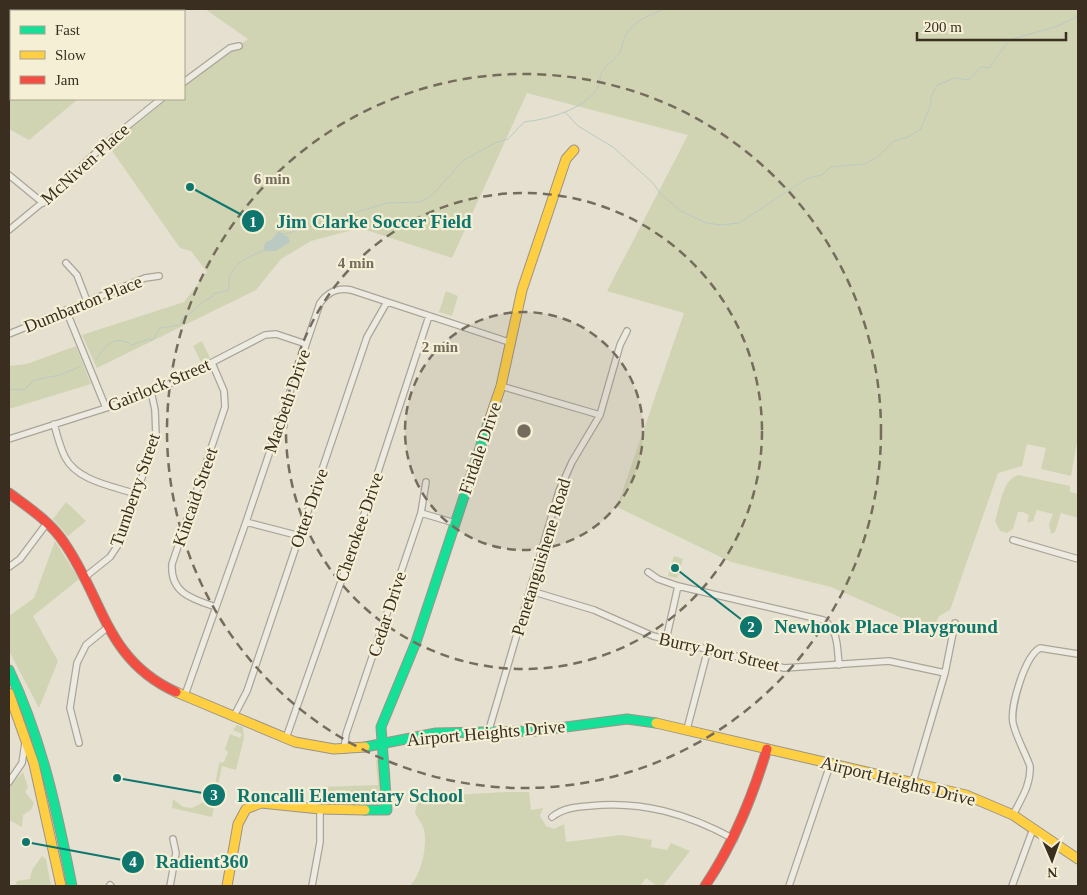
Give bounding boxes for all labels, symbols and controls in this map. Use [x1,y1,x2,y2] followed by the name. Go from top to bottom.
[10,10,185,100] legend
[917,10,1066,42] scale bar
[924,19,962,35] text: 200 m
[55,22,81,38] text: Fast
[55,47,86,63] text: Slow
[55,72,79,88] text: Jam
[37,119,133,209] street label: McNiven Place
[254,171,291,187] text: 6 min
[241,204,482,238] callout: Jim Clarke Soccer Field
[276,211,472,232] text: Jim Clarke Soccer Field
[249,214,257,230] text: 1
[338,255,375,271] text: 4 min
[21,271,145,337] street label: Dumbarton Place
[422,339,459,355] text: 2 min
[260,346,314,456] street label: Macbeth Drive
[105,354,213,416] street label: Gairlock Street
[455,399,505,497] street label: Firdale Drive
[515,422,533,440] centre of rings
[106,431,164,549] street label: Turnberry Street
[169,445,221,549] street label: Kincaid Street
[286,466,332,550] street label: Otter Drive
[331,470,387,584] street label: Cherokee Drive
[508,476,574,638] street label: Penetanguishene Road
[364,569,410,659] street label: Cedar Drive
[739,610,1007,644] callout: Newhook Place Playground
[774,616,998,637] text: Newhook Place Playground
[747,619,755,635] text: 2
[657,628,781,676] street label: Burry Port Street
[406,716,566,750] street label: Airport Heights Drive
[818,752,978,810] street label: Airport Heights Drive
[202,778,473,812] callout: Roncalli Elementary School
[237,785,463,806] text: Roncalli Elementary School
[210,787,218,803] text: 3
[1027,835,1077,885] north arrow
[120,845,258,879] callout: Radient360
[156,851,248,872] text: Radient360
[129,854,137,870] text: 4
[1047,865,1058,880] text: N

